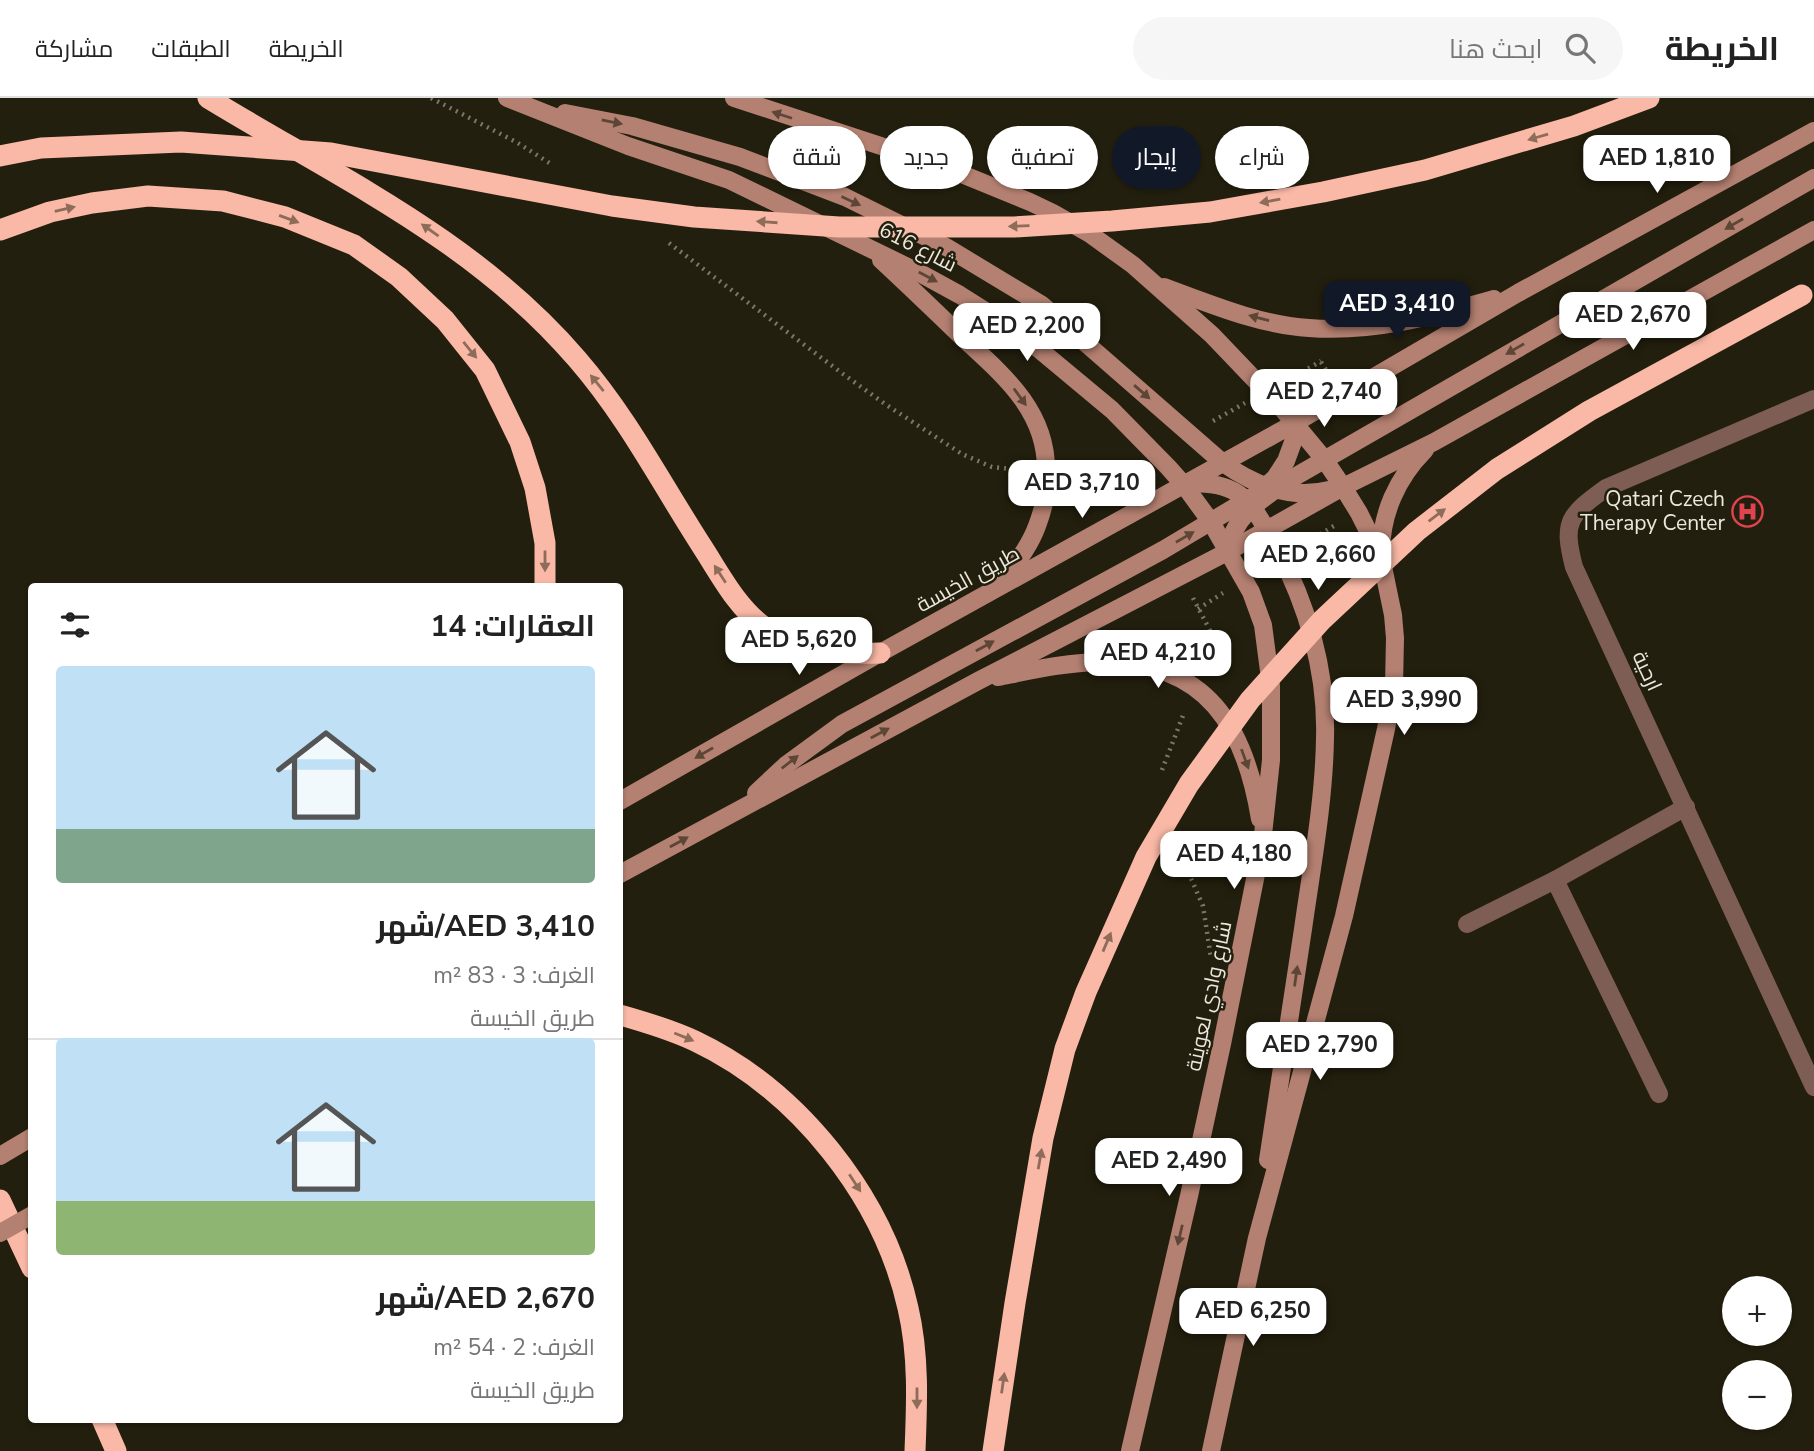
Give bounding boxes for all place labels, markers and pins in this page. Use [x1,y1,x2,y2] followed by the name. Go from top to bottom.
[1577,136,1737,195] pin: AED 1,810
[1317,282,1477,341] pin: AED 3,410
[1553,292,1713,352] pin: AED 2,670
[947,303,1107,363] pin: AED 2,200
[1244,370,1404,429] pin: AED 2,740
[1002,460,1162,520] pin: AED 3,710
[1580,485,1725,537] place label: Qatari Czech Therapy Center
[1731,494,1765,528] hospital icon: Qatari Czech Therapy Center
[1238,532,1398,592] pin: AED 2,660
[719,618,879,677] pin: AED 5,620
[1078,630,1238,690] pin: AED 4,210
[1324,678,1484,737] pin: AED 3,990
[1154,832,1314,891] pin: AED 4,180
[1240,1023,1400,1082] pin: AED 2,790
[1089,1138,1249,1198] pin: AED 2,490
[1173,1288,1333,1348] pin: AED 6,250

